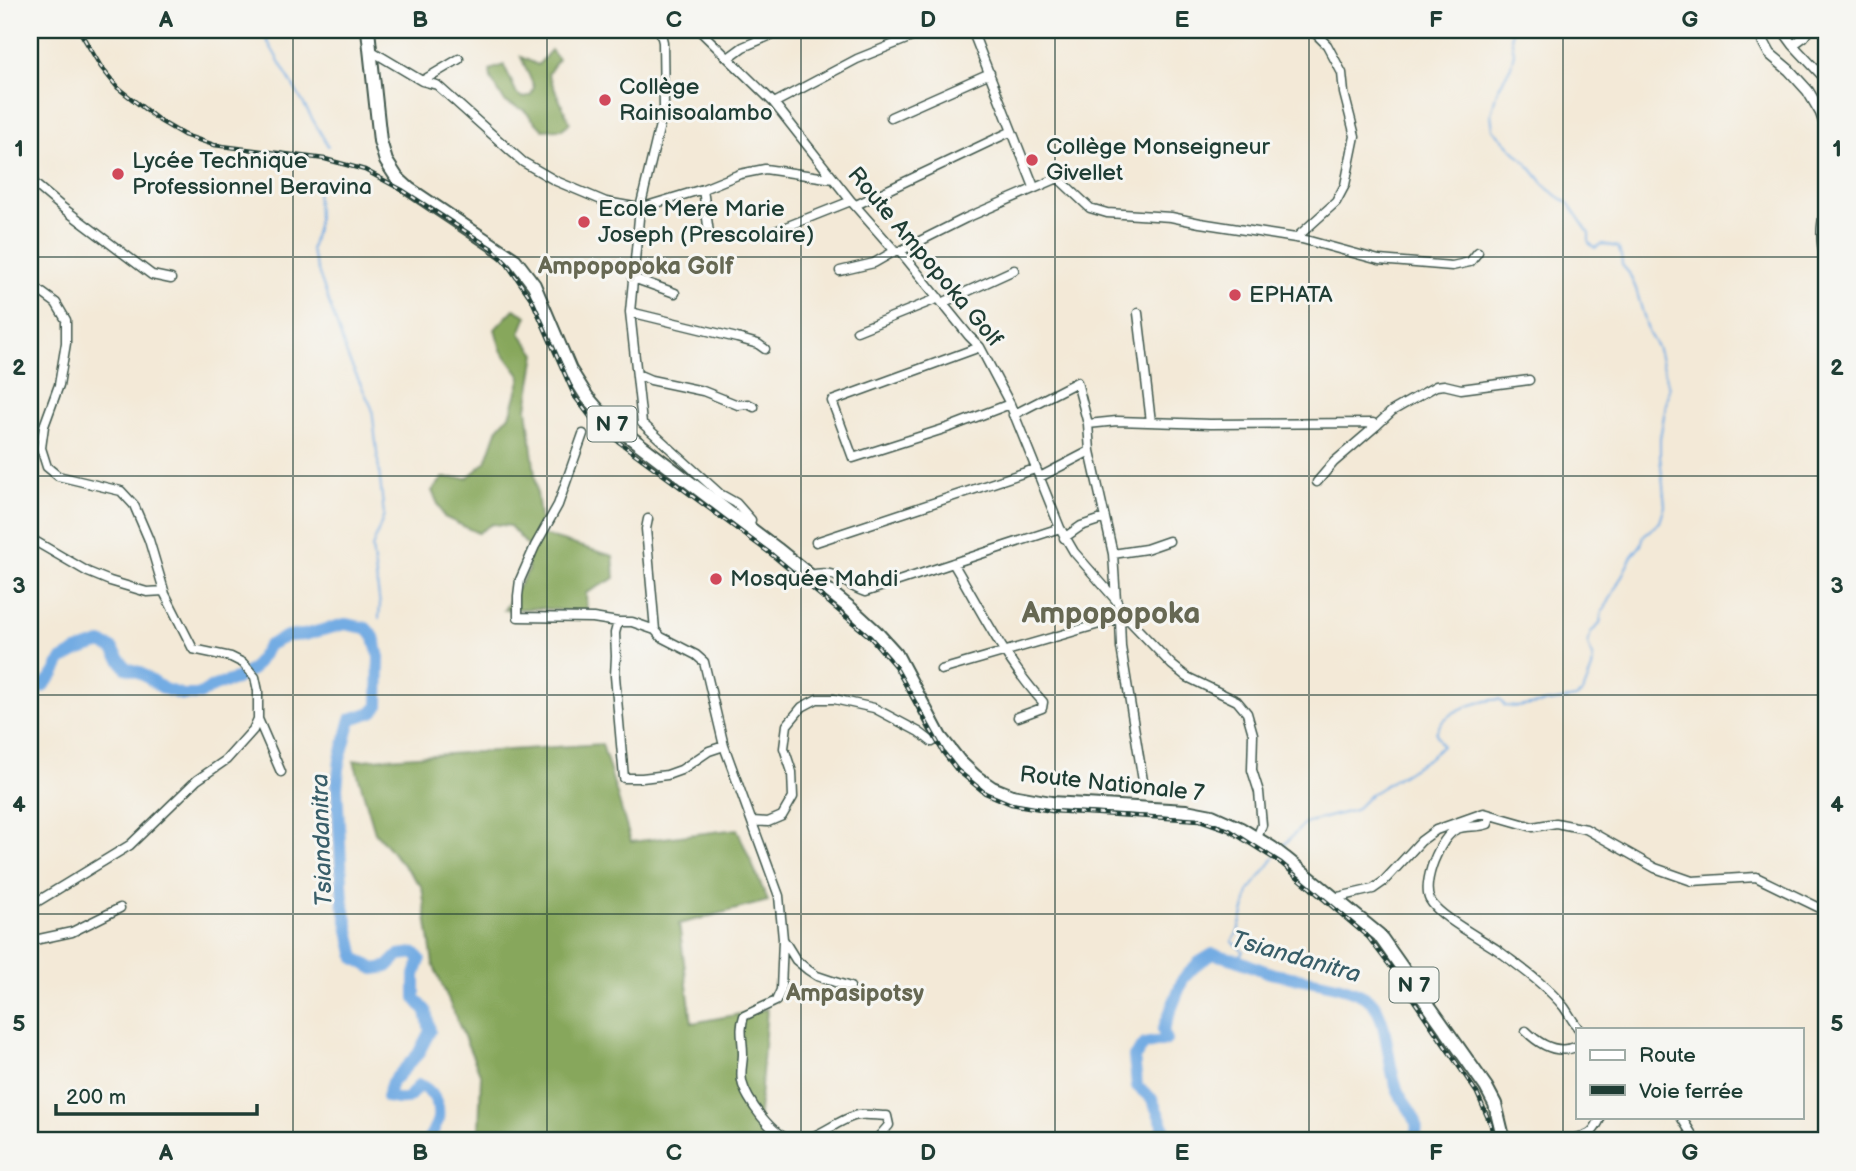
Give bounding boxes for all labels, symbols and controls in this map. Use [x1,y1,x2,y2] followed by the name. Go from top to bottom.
[158,6,174,34] text: A
[412,6,428,34] text: B
[666,6,682,34] text: C
[920,6,936,34] text: D
[1175,6,1190,34] text: E
[1429,6,1443,34] text: F
[1682,6,1699,34] text: G
[619,73,773,127] place label: Collège Rainisoalambo
[597,92,613,108] marker: Collège Rainisoalambo
[1046,133,1271,187] place label: Collège Monseigneur Givellet
[14,135,24,163] text: 1
[1832,135,1842,163] text: 1
[132,147,372,201] place label: Lycée Technique Professionnel Beravina
[1024,152,1040,168] marker: Collège Monseigneur Givellet
[841,161,1009,353] street label: Route Ampopoka Golf
[110,166,126,182] marker: Lycée Technique Professionnel Beravina
[598,195,814,249] place label: Ecole Mere Marie Joseph (Prescolaire)
[576,214,592,230] marker: Ecole Mere Marie Joseph (Prescolaire)
[537,252,735,281] district label: Ampopopoka Golf
[1249,281,1334,309] place label: EPHATA
[1227,287,1243,303] marker: EPHATA
[12,354,26,382] text: 2
[1830,354,1844,382] text: 2
[588,406,636,442] road number: N 7
[730,565,898,593] place label: Mosquée Mahdi
[708,571,724,587] marker: Mosquée Mahdi
[12,572,26,600] text: 3
[1830,572,1844,600] text: 3
[1021,596,1200,632] district label: Ampopopoka
[1018,760,1206,808] street label: Route Nationale 7
[305,773,339,907] water label: Tsiandanitra
[12,791,26,819] text: 4
[1830,791,1844,819] text: 4
[1228,925,1364,989] water label: Tsiandanitra
[1390,968,1438,1002] road number: N 7
[785,979,924,1008] district label: Ampasipotsy
[12,1010,26,1038] text: 5
[1830,1010,1844,1038] text: 5
[1576,1028,1804,1118] legend
[1639,1043,1696,1068] text: Route
[56,1073,257,1117] scale bar
[1639,1079,1743,1104] text: Voie ferrée
[66,1085,126,1110] text: 200 m
[158,1139,174,1167] text: A
[412,1139,428,1167] text: B
[666,1139,682,1167] text: C
[920,1139,936,1167] text: D
[1175,1139,1190,1167] text: E
[1429,1139,1443,1167] text: F
[1682,1139,1699,1167] text: G

